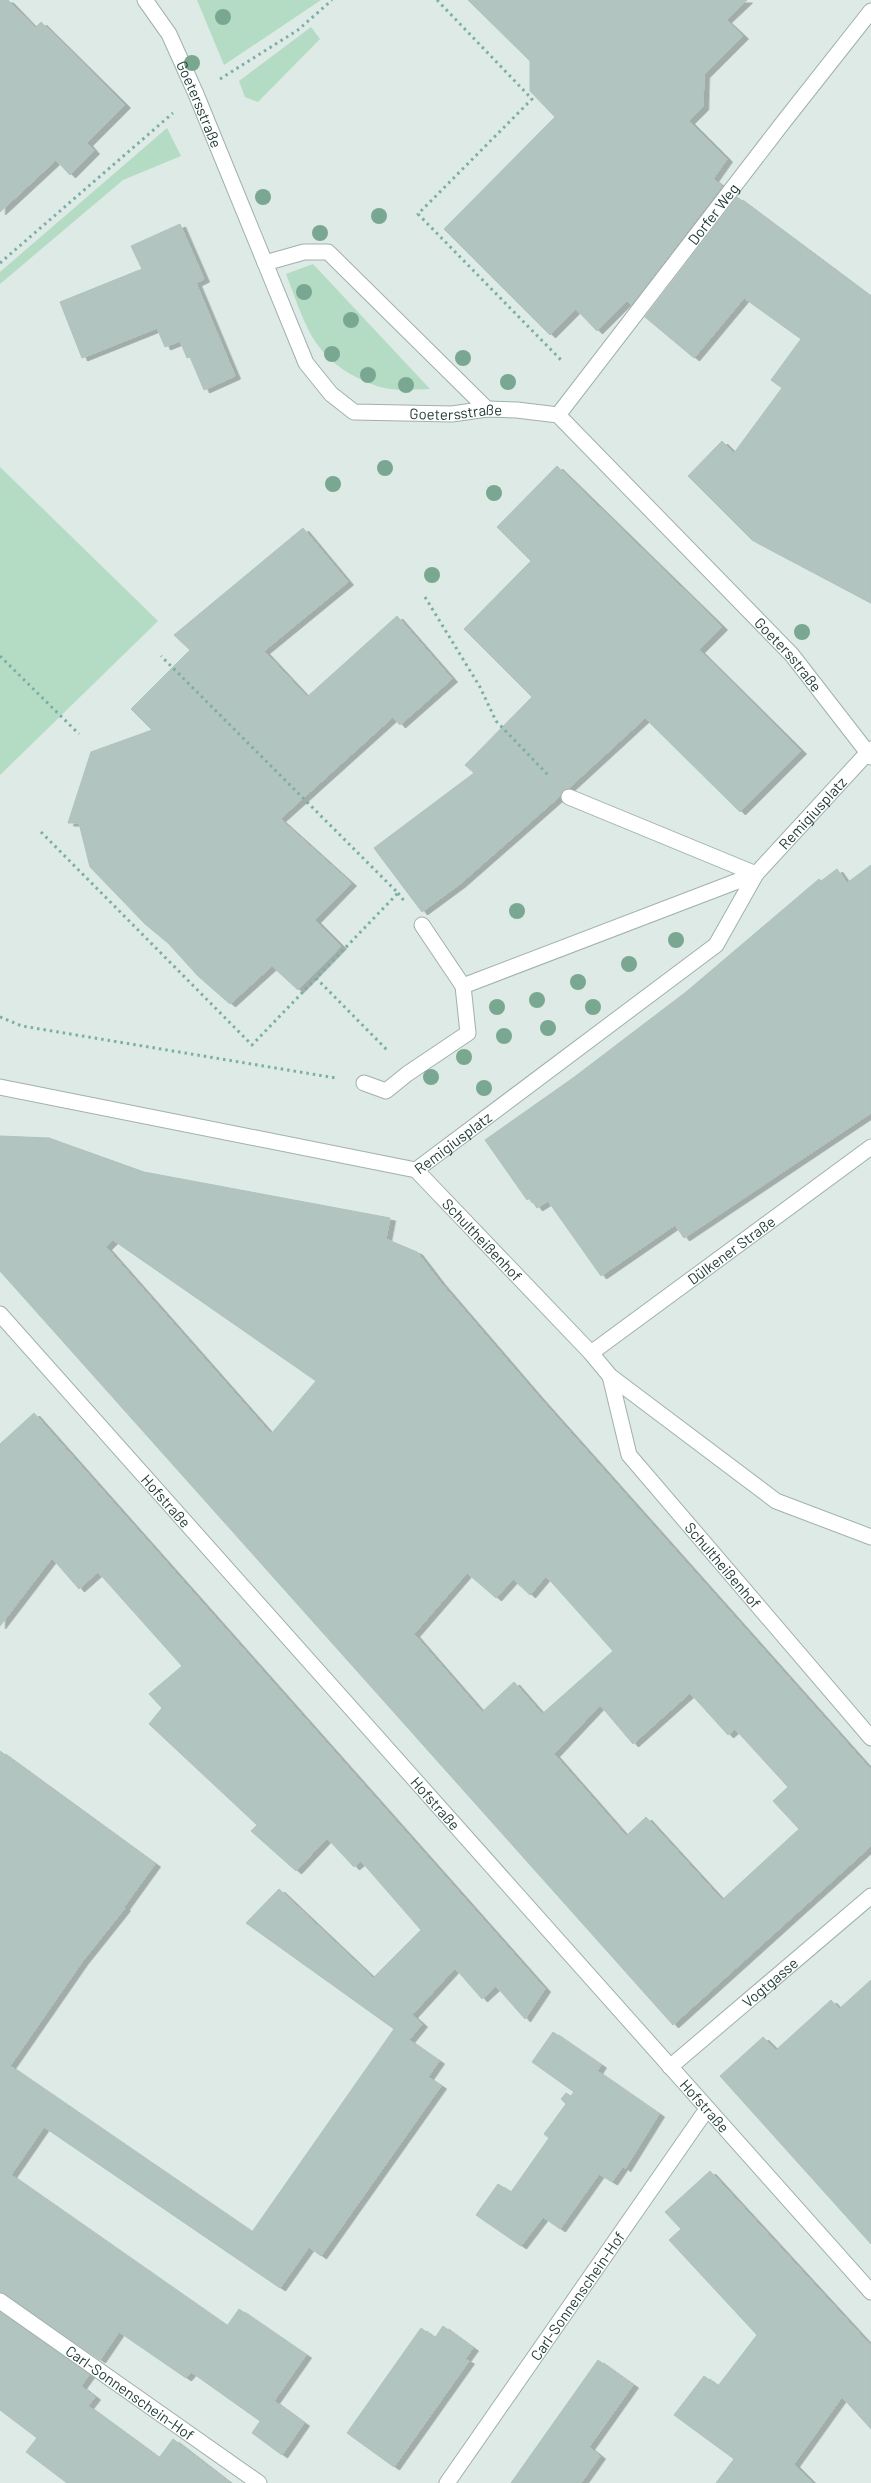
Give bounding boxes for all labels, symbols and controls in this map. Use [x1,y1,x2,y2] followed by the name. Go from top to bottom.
[173,58,226,150] street label: Goetersstraße
[684,179,742,248] street label: Dorfer Weg
[409,400,502,423] street label: Goetersstraße
[751,613,826,695] street label: Goetersstraße
[775,773,850,853] street label: Remigiusplatz
[410,1108,495,1177] street label: Remigiusplatz
[439,1194,526,1284] street label: Schultheißenhof
[684,1212,778,1288] street label: Dülkener Straße
[138,1470,195,1531] street label: Hofstraße
[681,1518,765,1612] street label: Schultheißenhof
[407,1773,464,1833] street label: Hofstraße
[738,1953,801,2011] street label: Vogtgasse
[677,2075,733,2136] street label: Hofstraße
[526,2228,628,2364] street label: Carl-Sonnenschein-Hof
[62,2341,198,2444] street label: Carl-Sonnenschein-Hof

